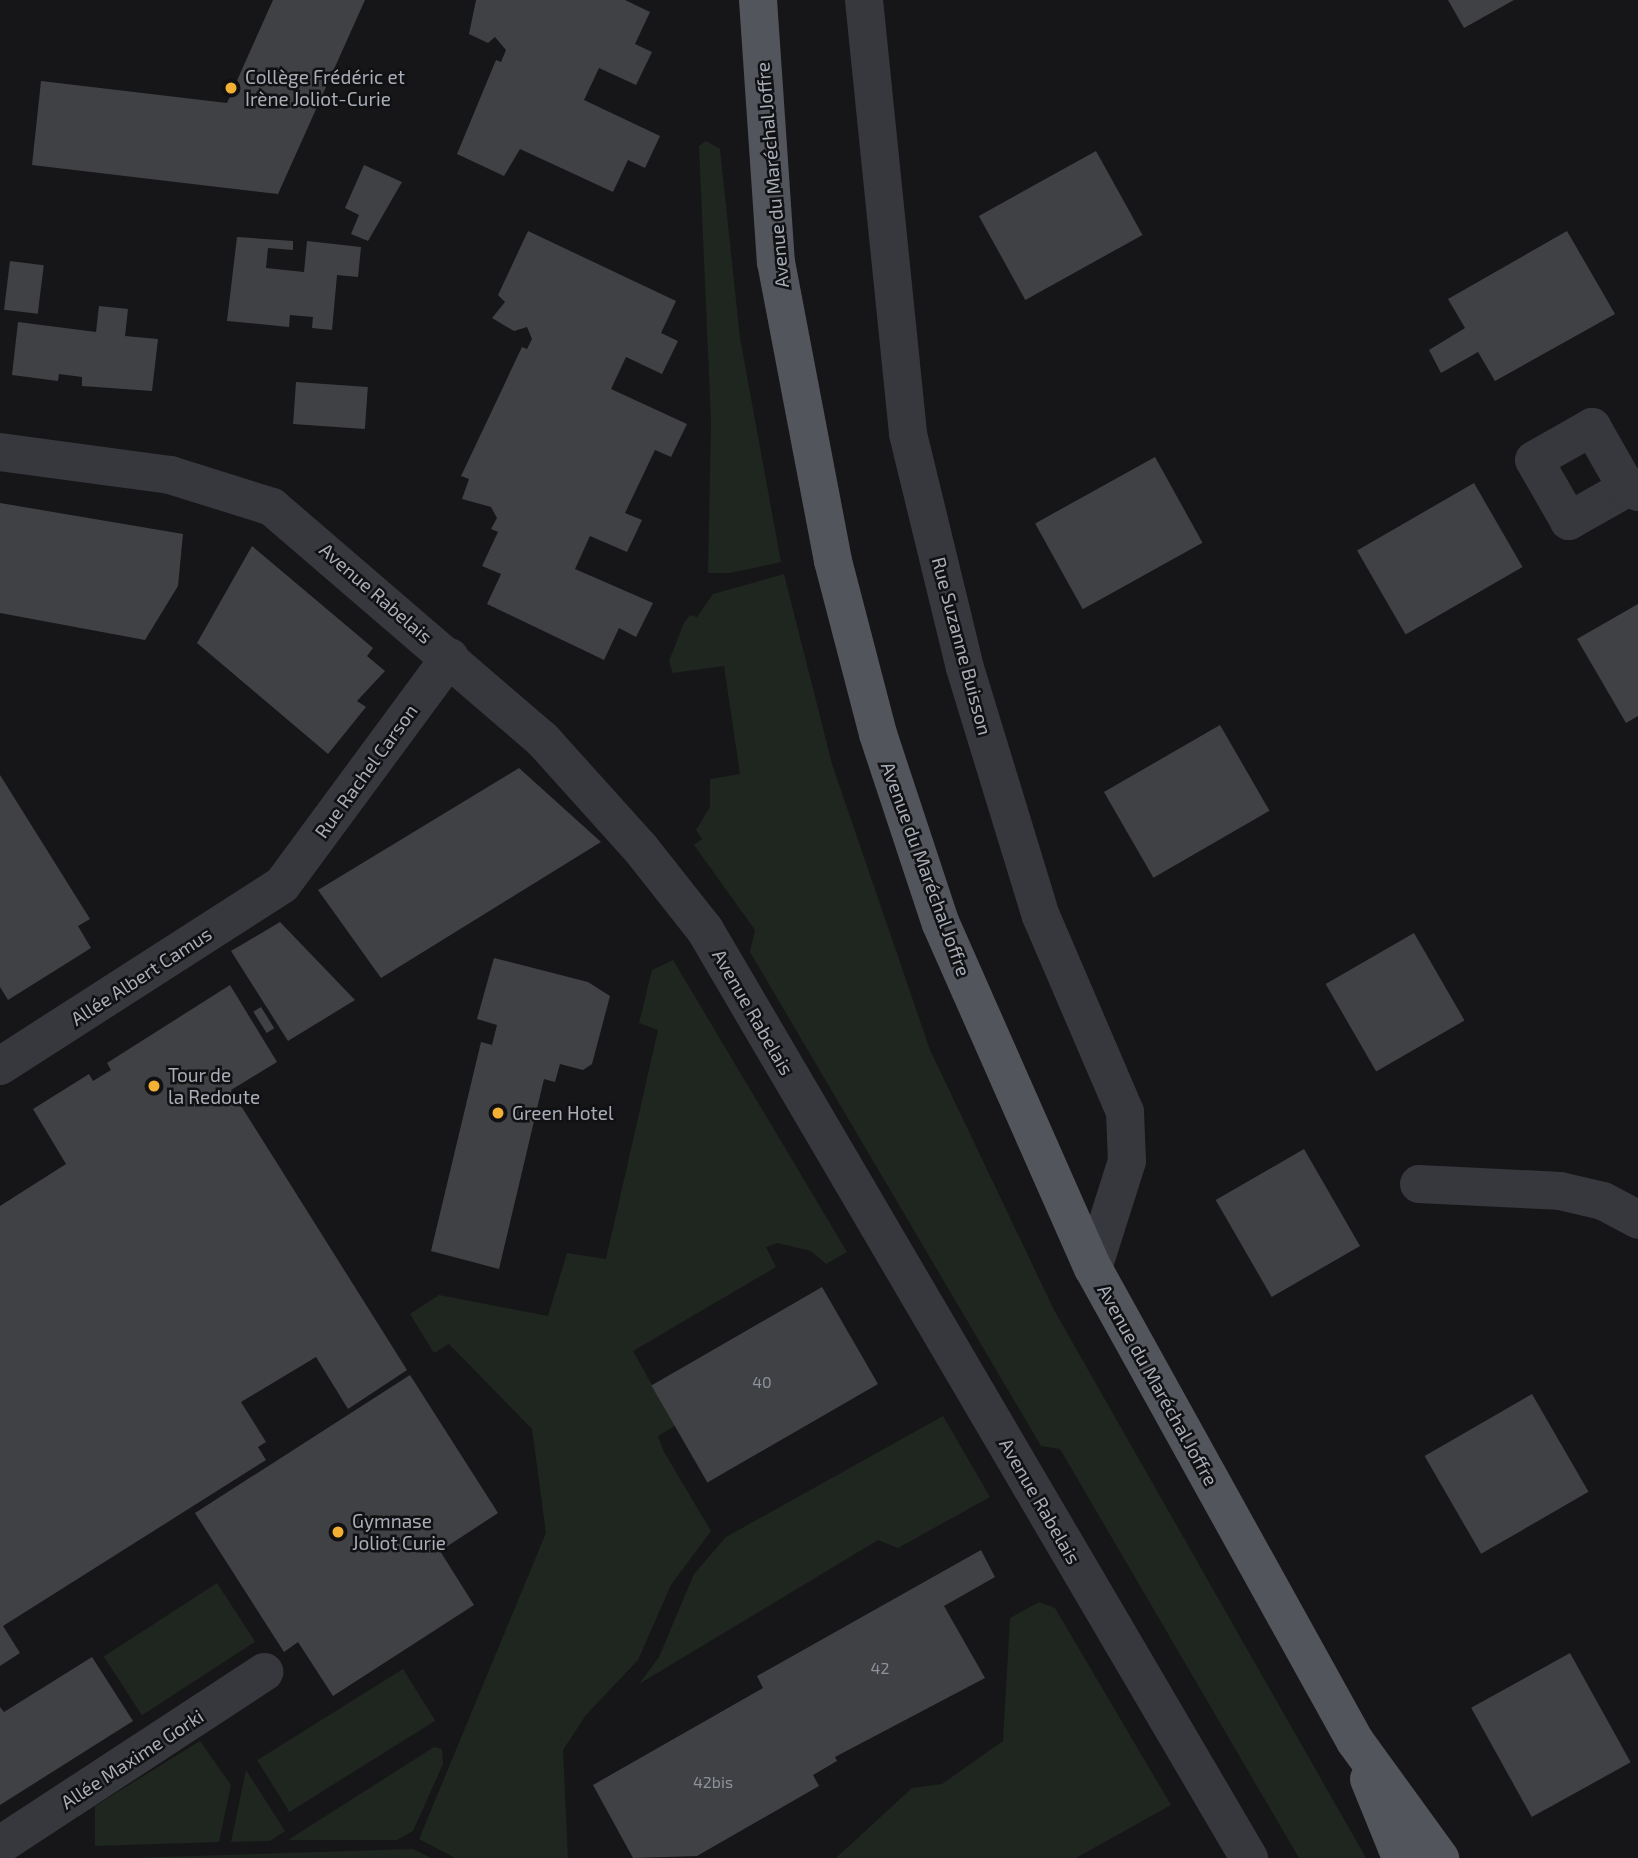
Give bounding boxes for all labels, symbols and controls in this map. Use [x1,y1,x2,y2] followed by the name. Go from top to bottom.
[751,61,793,289] street label: Avenue du Maréchal Joffre
[245,66,405,110] place label: Collège Frédéric et Irène Joliot-Curie
[223,80,239,96] marker: Collège Frédéric et Irène Joliot-Curie
[315,538,437,648] street label: Avenue Rabelais
[927,554,997,738] street label: Rue Suzanne Buisson
[310,700,422,842] street label: Rue Rachel Carson
[876,758,976,980] street label: Avenue du Maréchal Joffre
[66,922,216,1030] street label: Allée Albert Camus
[708,945,798,1079] street label: Avenue Rabelais
[168,1064,260,1108] place label: Tour de la Redoute
[146,1078,162,1094] marker: Tour de la Redoute
[512,1102,614,1124] place label: Green Hotel
[490,1105,506,1121] marker: Green Hotel
[1093,1280,1223,1490] street label: Avenue du Maréchal Joffre
[752,1372,772,1392] house number: 40
[995,1434,1085,1568] street label: Avenue Rabelais
[352,1510,446,1554] place label: Gymnase Joliot Curie
[330,1524,346,1540] marker: Gymnase Joliot Curie
[871,1658,889,1678] house number: 42
[56,1704,208,1814] street label: Allée Maxime Gorki
[693,1772,733,1792] house number: 42bis

